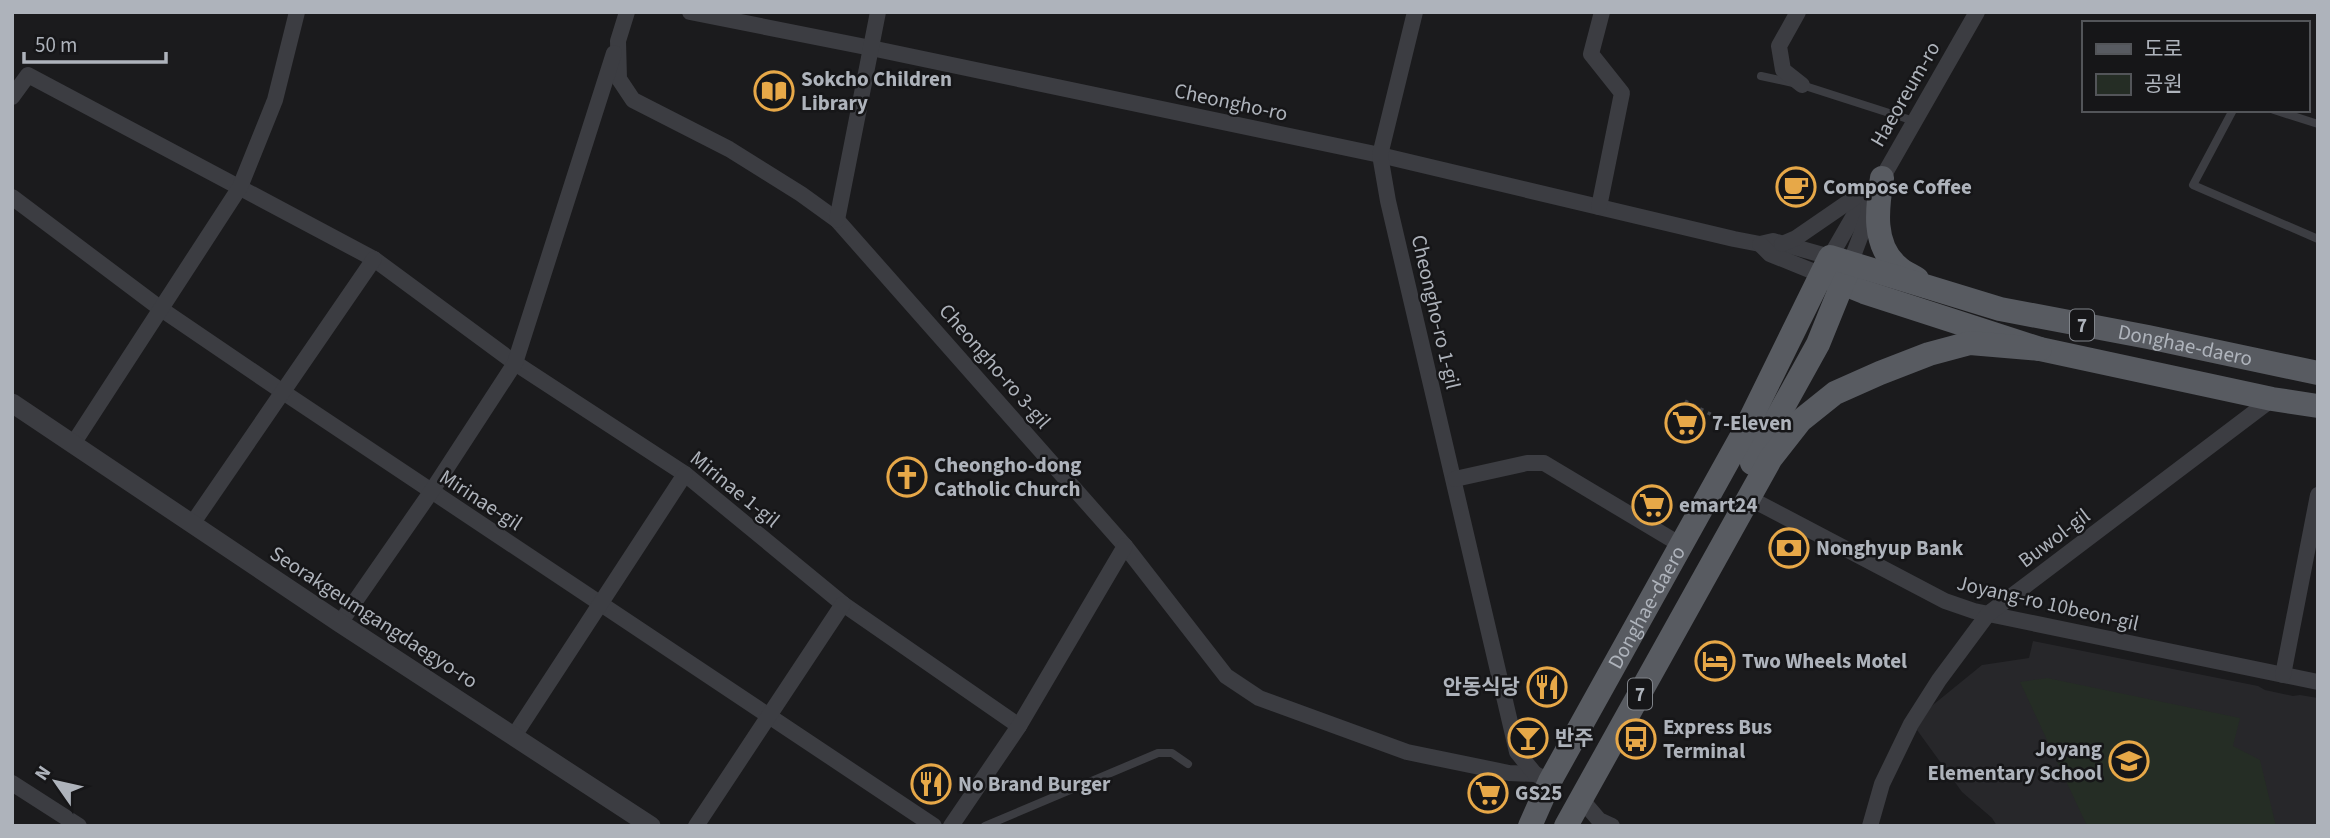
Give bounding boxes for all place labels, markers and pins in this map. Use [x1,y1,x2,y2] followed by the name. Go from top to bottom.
[801,64,952,118] place label: Sokcho Children Library
[753,70,795,112] library icon: Sokcho Children Library
[1775,166,1817,208] cafe icon: Compose Coffee
[1823,172,1972,202] place label: Compose Coffee
[1664,402,1706,444] supermarket icon: 7-Eleven
[1712,408,1792,438] place label: 7-Eleven
[934,450,1082,504] place label: Cheongho-dong Catholic Church
[886,456,928,498] church icon: Cheongho-dong Catholic Church
[1631,484,1673,526] supermarket icon: emart24
[1679,490,1758,520] place label: emart24
[1768,527,1810,569] bank icon: Nonghyup Bank
[1816,533,1964,563] place label: Nonghyup Bank
[1694,640,1736,682] hotel icon: Two Wheels Motel
[1742,646,1907,676] place label: Two Wheels Motel
[1526,666,1568,708] restaurant icon: 안동식당
[1443,672,1520,702] place label: 안동식당
[1663,712,1772,766] place label: Express Bus Terminal
[1507,717,1549,759] bar icon: 반주
[1615,718,1657,760] bus stop icon: Express Bus Terminal
[1555,723,1594,753] place label: 반주
[1928,734,2102,788] place label: Joyang Elementary School
[2108,740,2150,782] school or university icon: Joyang Elementary School
[910,763,952,805] restaurant icon: No Brand Burger
[958,769,1111,799] place label: No Brand Burger
[1467,772,1509,814] supermarket icon: GS25
[1515,778,1562,808] place label: GS25

